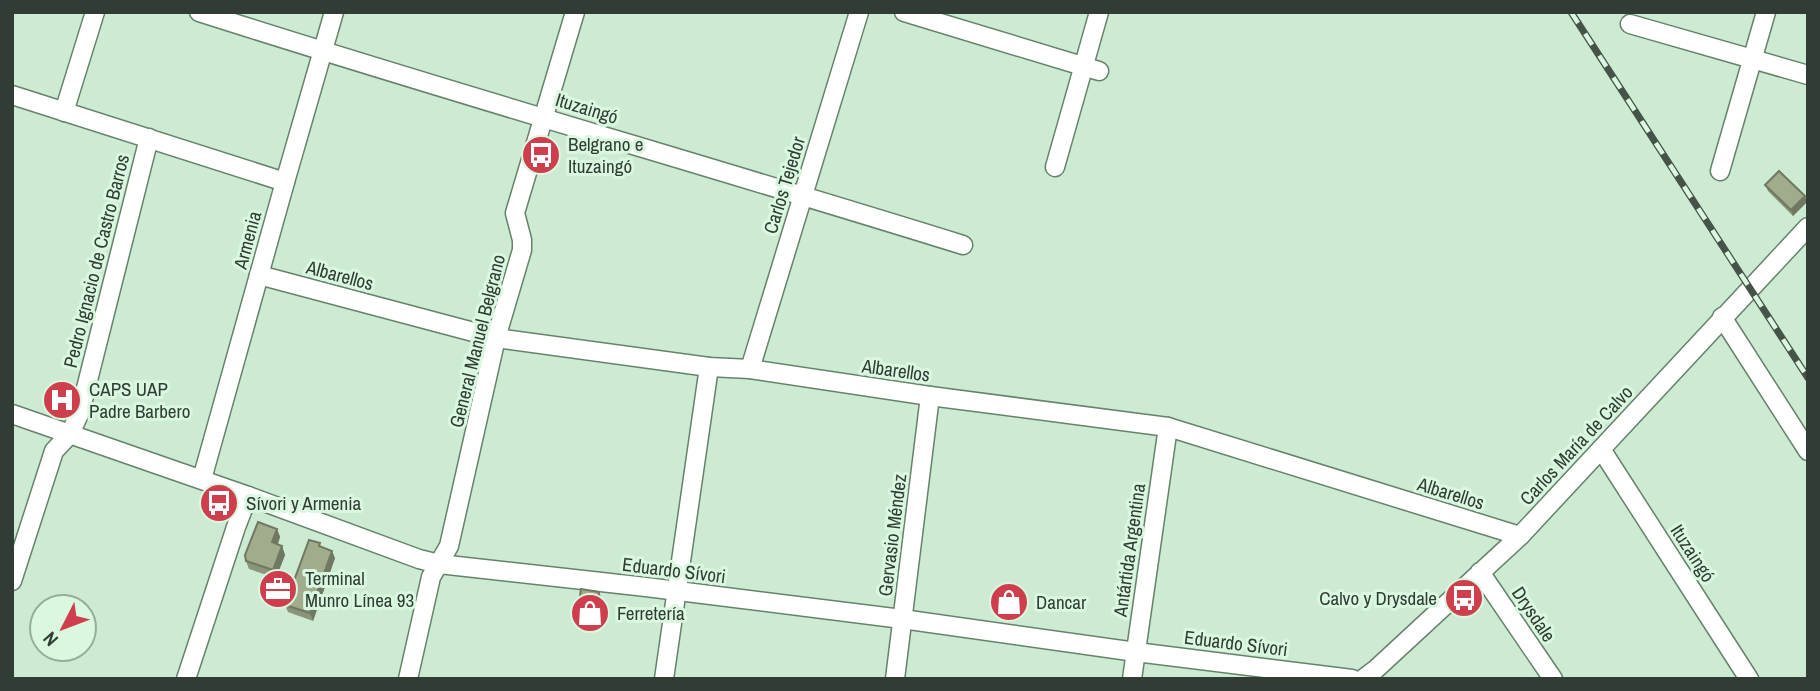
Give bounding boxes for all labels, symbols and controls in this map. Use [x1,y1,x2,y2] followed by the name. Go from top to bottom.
[553,86,621,130] street label: Ituzaingó
[568,131,643,179] place label: Belgrano e Ituzaingó
[757,133,811,237] street label: Carlos Tejedor
[520,134,562,176] bus stop icon: Belgrano e Ituzaingó
[57,151,135,370] street label: Pedro Ignacio de Castro Barros
[227,208,267,273] street label: Armenia
[443,252,511,430] street label: General Manuel Belgrano
[303,253,377,296] street label: Albarellos
[859,352,932,388] street label: Albarellos
[89,376,190,424] place label: CAPS UAP Padre Barbero
[41,379,83,421] hospital icon: CAPS UAP Padre Barbero
[1514,379,1638,511] street label: Carlos María de Calvo
[1414,470,1488,515] street label: Albarellos
[872,472,912,598] street label: Gervasio Méndez
[1107,481,1151,619] street label: Antártida Argentina
[198,482,240,524] bus stop icon: Sívori y Armenia
[246,490,362,516] place label: Sívori y Armenia
[1665,519,1721,587] street label: Ituzaingó
[621,551,727,589] street label: Eduardo Sívori
[305,565,414,613] place label: Terminal Munro Línea 93
[257,568,299,610] office icon: Terminal Munro Línea 93
[1443,577,1485,619] bus stop icon: Calvo y Drysdale
[988,581,1030,623] shop icon: Dancar
[1506,581,1562,647] street label: Drysdale
[1319,585,1437,611] place label: Calvo y Drysdale
[1036,589,1087,615] place label: Dancar
[569,592,611,634] shop icon: Ferretería
[28,593,98,663] north arrow
[617,600,685,626] place label: Ferretería
[1183,624,1289,662] street label: Eduardo Sívori
[37,626,64,652] text: N

